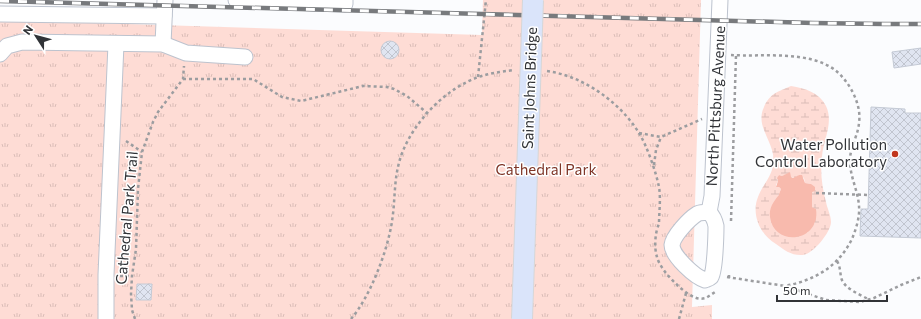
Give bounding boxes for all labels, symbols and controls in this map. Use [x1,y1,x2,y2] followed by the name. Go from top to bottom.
[16,16,56,56] north arrow
[20,23,35,37] text: N
[702,25,728,187] street label: North Pittsburg Avenue
[518,26,540,149] street label: Saint Johns Bridge
[755,135,887,170] place label: Water Pollution Control Laboratory
[890,149,900,159] marker: Water Pollution Control Laboratory
[111,150,141,285] street label: Cathedral Park Trail
[495,160,597,178] park label: Cathedral Park
[777,277,887,303] scale bar
[783,283,811,297] text: 50 m

